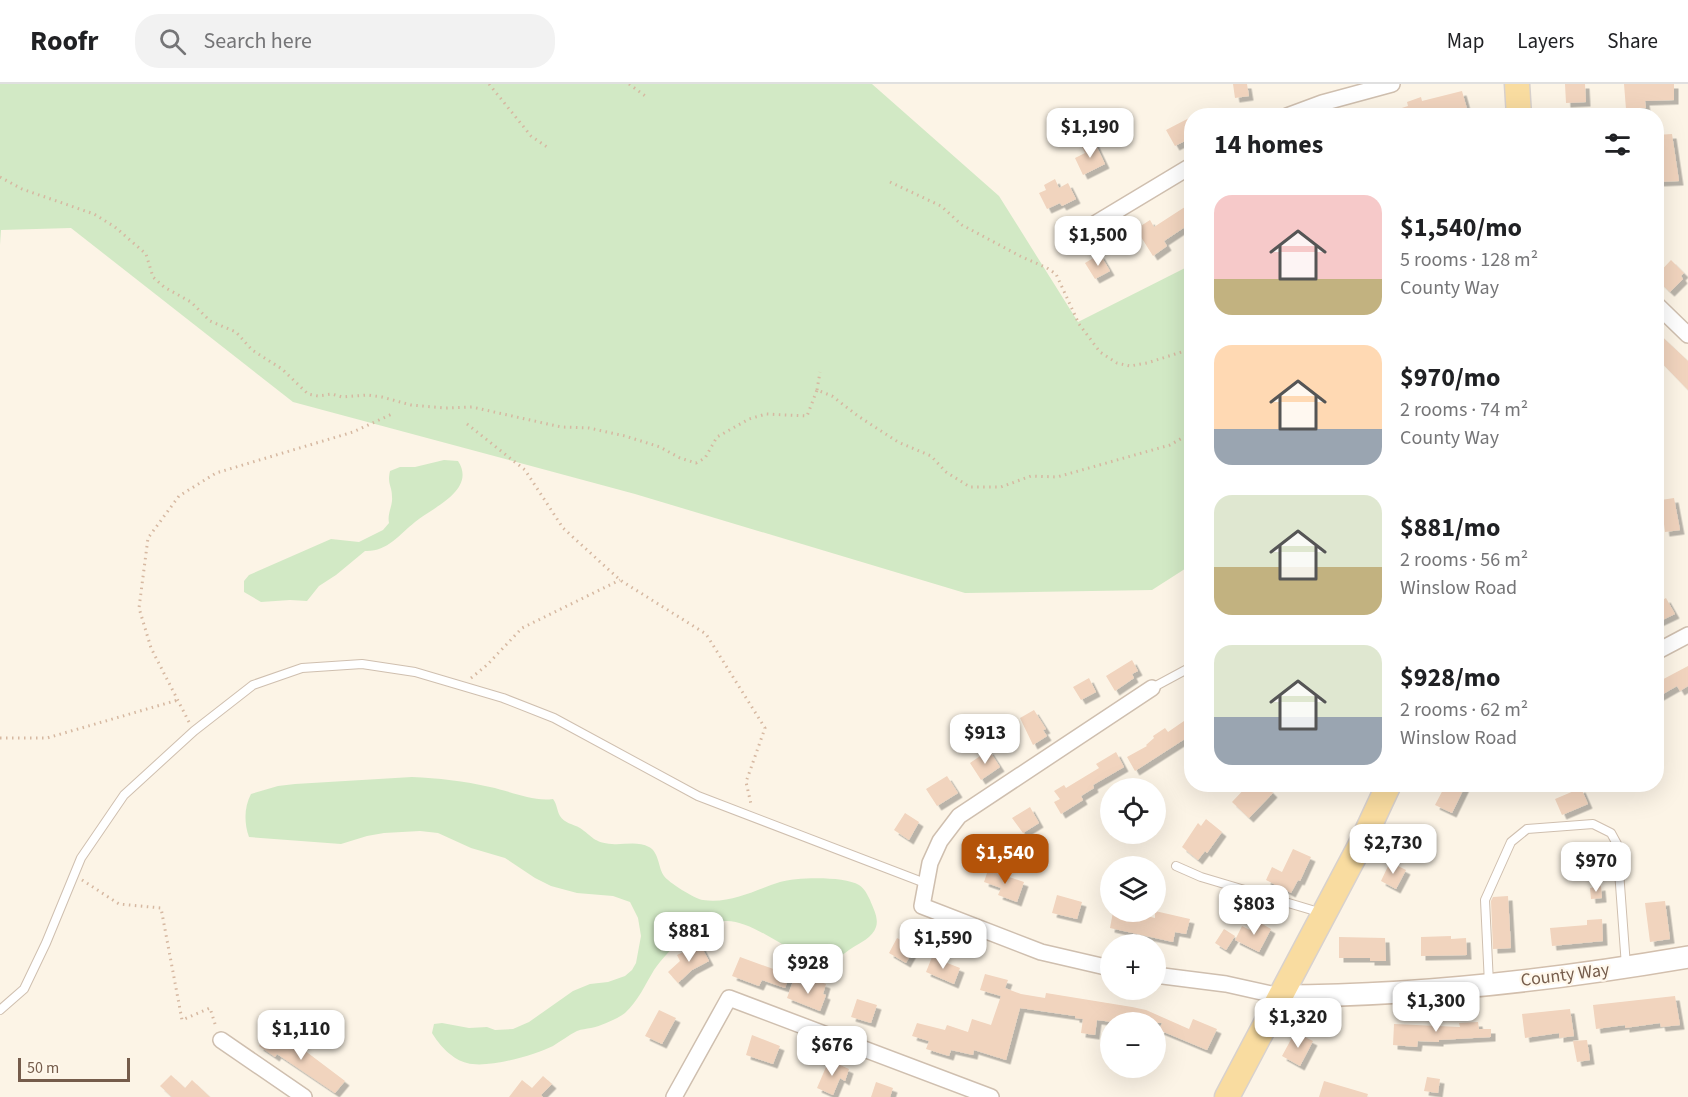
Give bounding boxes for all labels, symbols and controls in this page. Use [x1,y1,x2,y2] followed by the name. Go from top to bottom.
[135,14,555,68] search box
[30,21,99,61] text: Roofr
[156,25,189,58] icon: search
[204,25,312,57] text: Search here
[1447,26,1484,56] text: Map
[1517,26,1574,56] text: Layers
[1607,26,1658,56] text: Share
[1041,108,1139,159] pin: $1,190
[1061,113,1119,141] text: $1,190
[1214,126,1323,163] text: 14 homes
[1601,128,1634,161] icon: filters
[1400,209,1522,246] text: $1,540/mo
[1049,216,1147,267] pin: $1,500
[1262,219,1334,291] icon: home
[1069,221,1127,249] text: $1,500
[1400,246,1538,274] text: 5 rooms · 128 m²
[1400,274,1499,302] text: County Way
[1400,359,1500,396] text: $970/mo
[1262,369,1334,441] icon: home
[1400,396,1528,424] text: 2 rooms · 74 m²
[1400,424,1499,452] text: County Way
[1400,509,1500,546] text: $881/mo
[1262,519,1334,591] icon: home
[1400,546,1528,574] text: 2 rooms · 56 m²
[1400,574,1517,602] text: Winslow Road
[1400,659,1500,696] text: $928/mo
[1262,669,1334,741] icon: home
[1400,696,1528,724] text: 2 rooms · 62 m²
[949,714,1021,765] pin: $913
[964,719,1006,747] text: $913
[1400,724,1517,752] text: Winslow Road
[1100,778,1166,1078] map controls
[1100,778,1166,844] button: locate
[1344,824,1442,875] pin: $2,730
[1364,829,1422,857] text: $2,730
[956,834,1054,885] pin: $1,540
[976,839,1034,867] text: $1,540
[1560,842,1632,893] pin: $970
[1575,847,1617,875] text: $970
[1100,856,1166,922] button: layers
[1218,885,1290,936] pin: $803
[1233,890,1275,918] text: $803
[653,912,725,963] pin: $881
[668,917,710,945] text: $881
[894,919,992,970] pin: $1,590
[914,924,972,952] text: $1,590
[1100,934,1166,1000] button: +
[772,944,844,995] pin: $928
[787,949,829,977] text: $928
[1519,957,1611,993] street label: County Way
[1387,982,1485,1033] pin: $1,300
[1407,987,1465,1015] text: $1,300
[1249,998,1347,1049] pin: $1,320
[1269,1003,1327,1031] text: $1,320
[252,1010,350,1061] pin: $1,110
[1100,1012,1166,1078] button: −
[272,1015,330,1043] text: $1,110
[796,1026,868,1077] pin: $676
[811,1031,853,1059] text: $676
[18,1055,130,1082] scale bar
[27,1057,59,1079] text: 50 m

